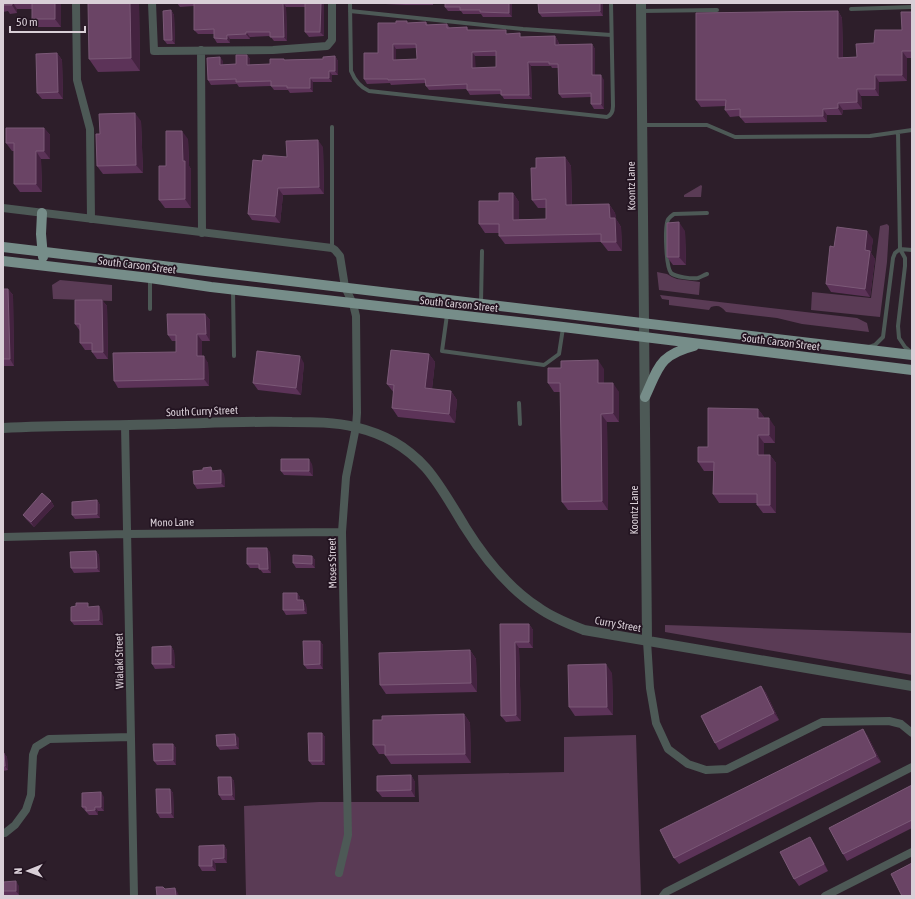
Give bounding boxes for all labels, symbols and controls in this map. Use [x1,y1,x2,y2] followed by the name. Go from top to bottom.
[10,8,85,34] scale bar
[16,15,38,29] text: 50 m
[625,161,637,211] street label: Koontz Lane
[97,254,177,276] street label: South Carson Street
[419,294,499,314] street label: South Carson Street
[741,331,821,353] street label: South Carson Street
[166,404,238,418] street label: South Curry Street
[628,485,640,535] street label: Koontz Lane
[150,516,194,528] street label: Mono Lane
[326,537,338,589] street label: Moses Street
[594,614,642,634] street label: Curry Street
[113,633,125,689] street label: Wialaki Street
[8,851,48,891] north arrow
[12,868,24,875] text: N

